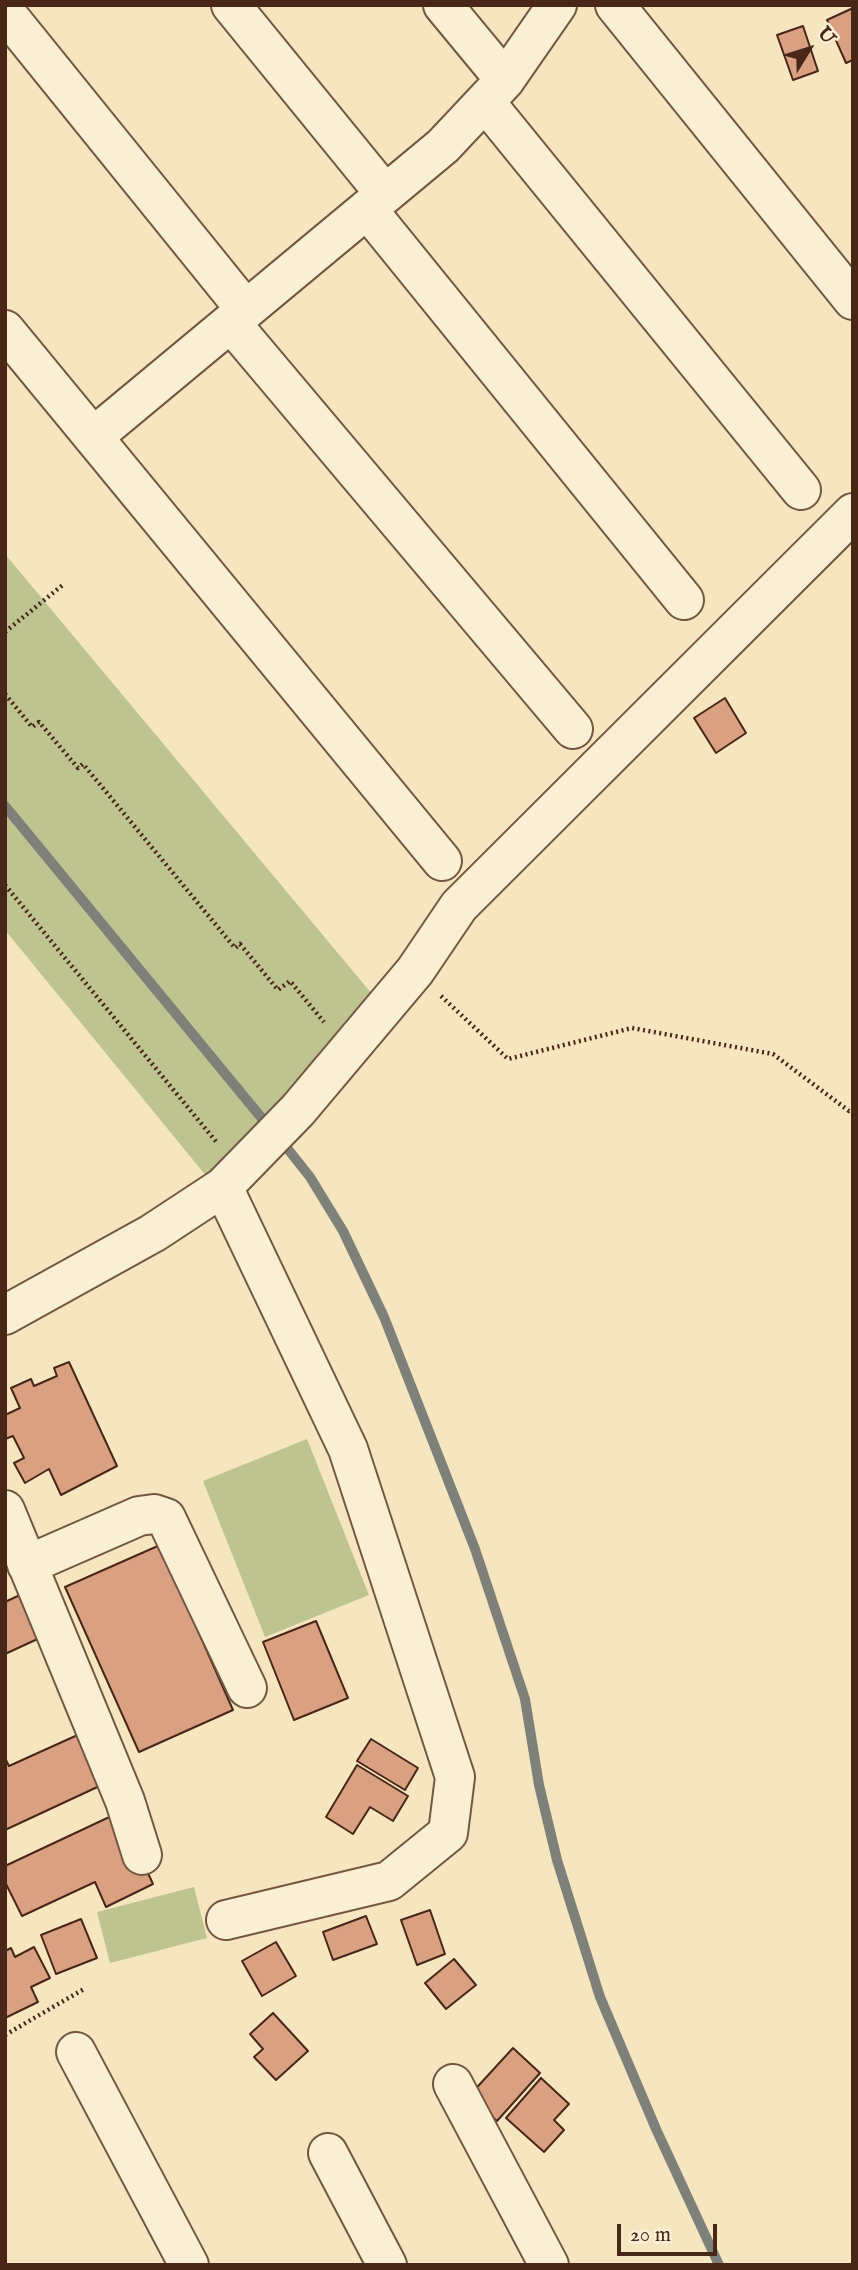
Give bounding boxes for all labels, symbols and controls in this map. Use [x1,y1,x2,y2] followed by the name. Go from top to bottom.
[774,14,844,84] north arrow
[811,22,840,50] text: U
[620,2210,720,2254] scale bar
[630,2222,671,2249] text: 20 m

